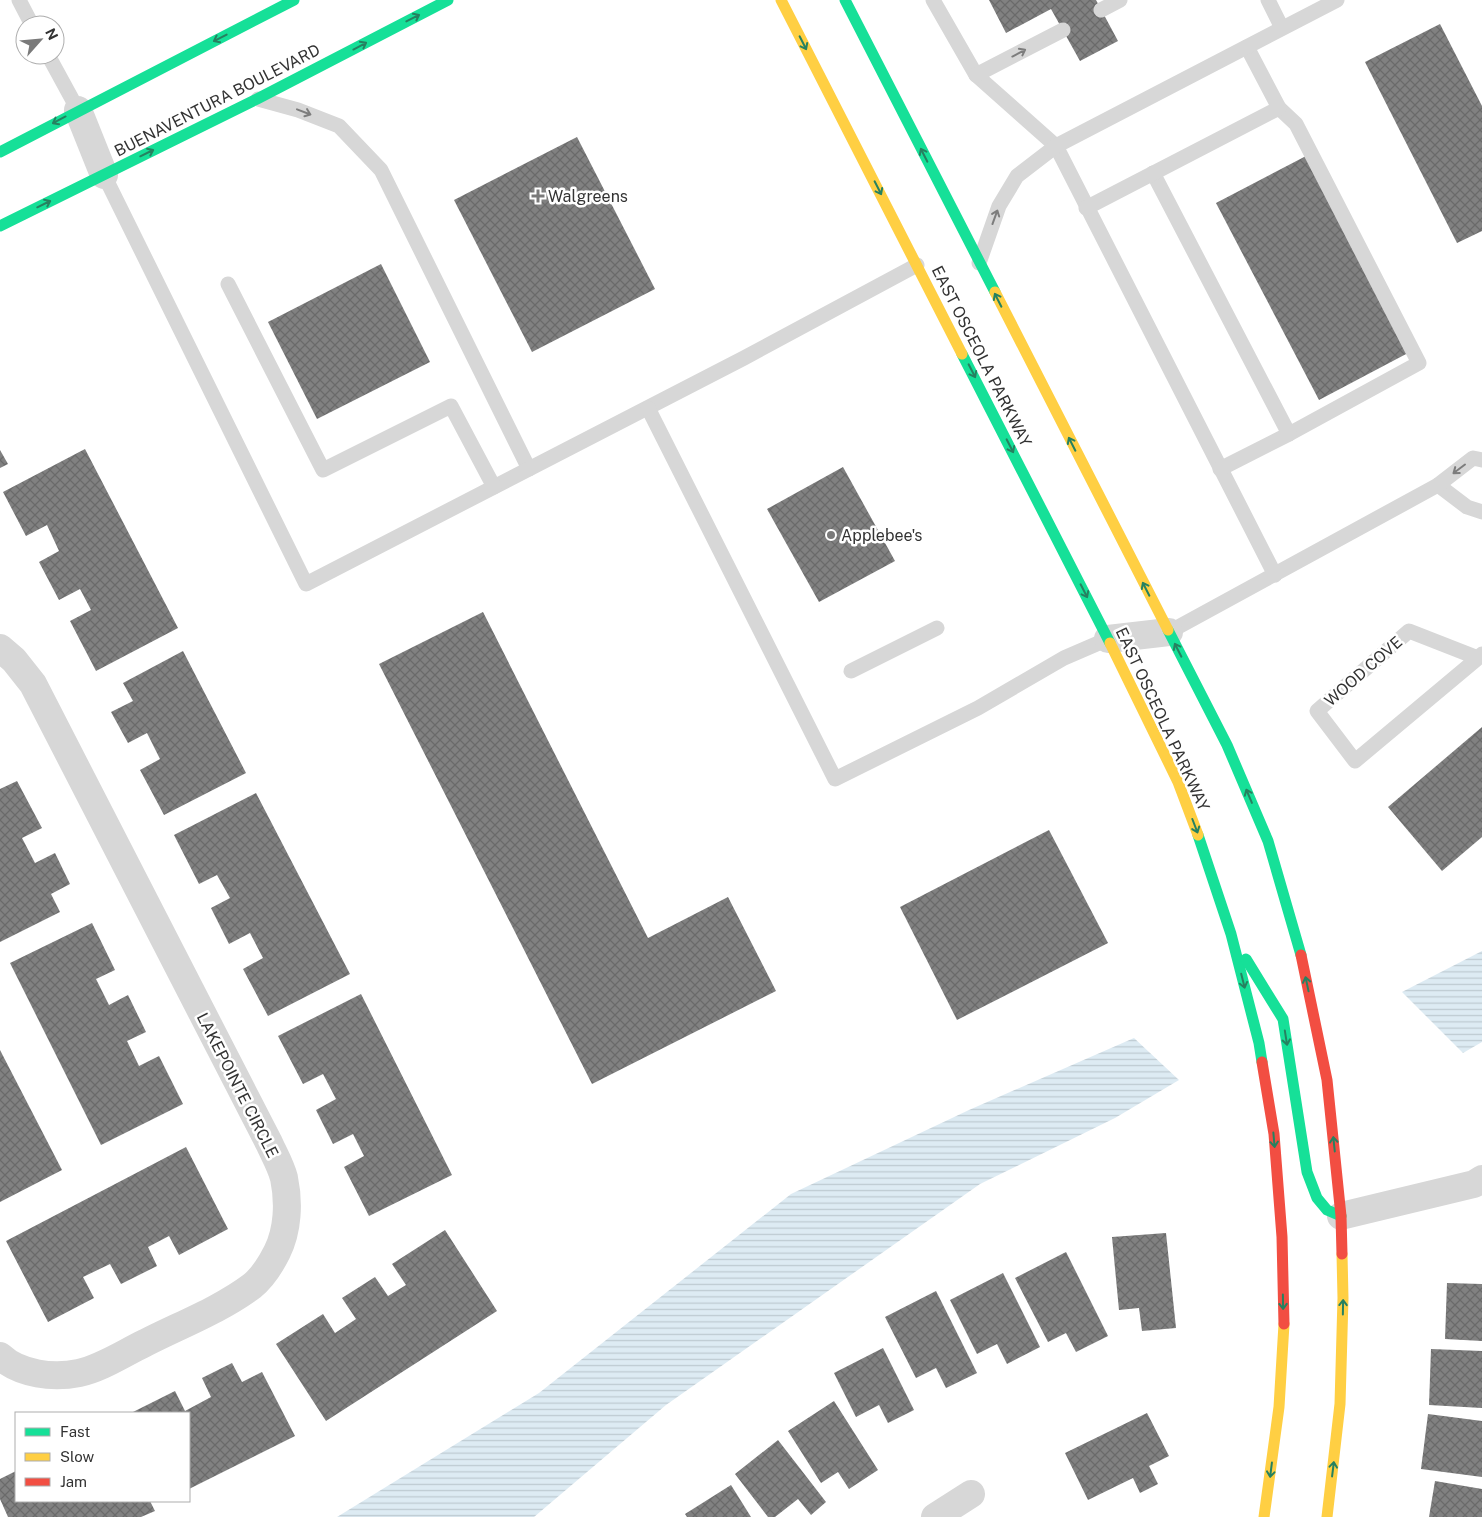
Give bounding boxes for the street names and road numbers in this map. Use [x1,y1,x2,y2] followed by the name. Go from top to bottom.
[111,40,323,161] street label: BUENAVENTURA BOULEVARD
[928,263,1036,450] street label: EAST OSCEOLA PARKWAY
[1112,624,1214,814] street label: EAST OSCEOLA PARKWAY
[1321,633,1406,710] street label: WOOD COVE
[193,1010,282,1161] street label: LAKEPOINTE CIRCLE

